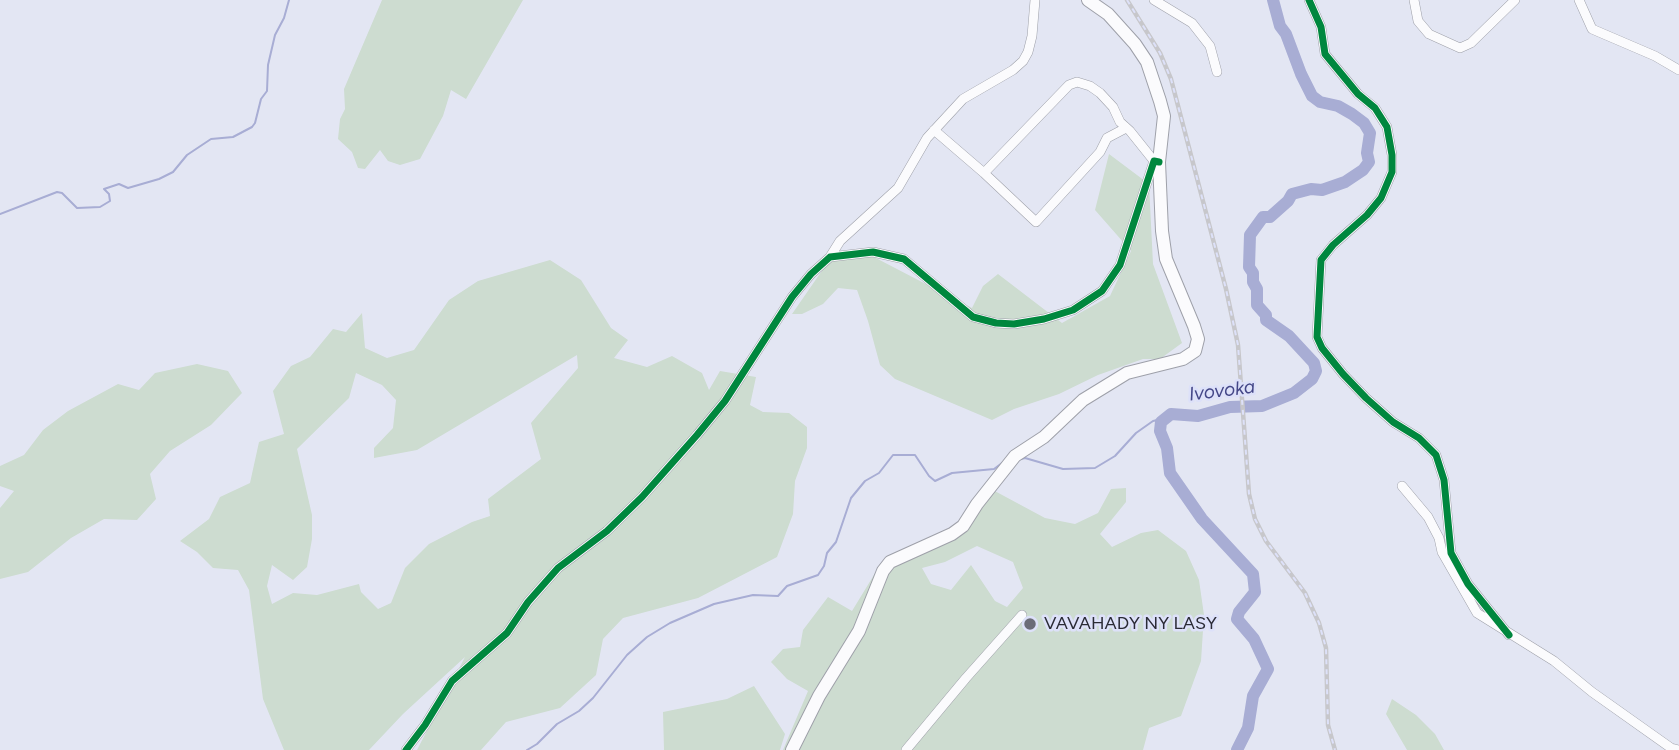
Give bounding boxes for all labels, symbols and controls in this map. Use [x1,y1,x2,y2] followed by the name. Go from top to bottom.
[1188,376,1256,406] water label: Ivovoka
[1044,613,1217,635] place label: VAVAHADY NY LASY
[1022,616,1038,632] marker: VAVAHADY NY LASY

